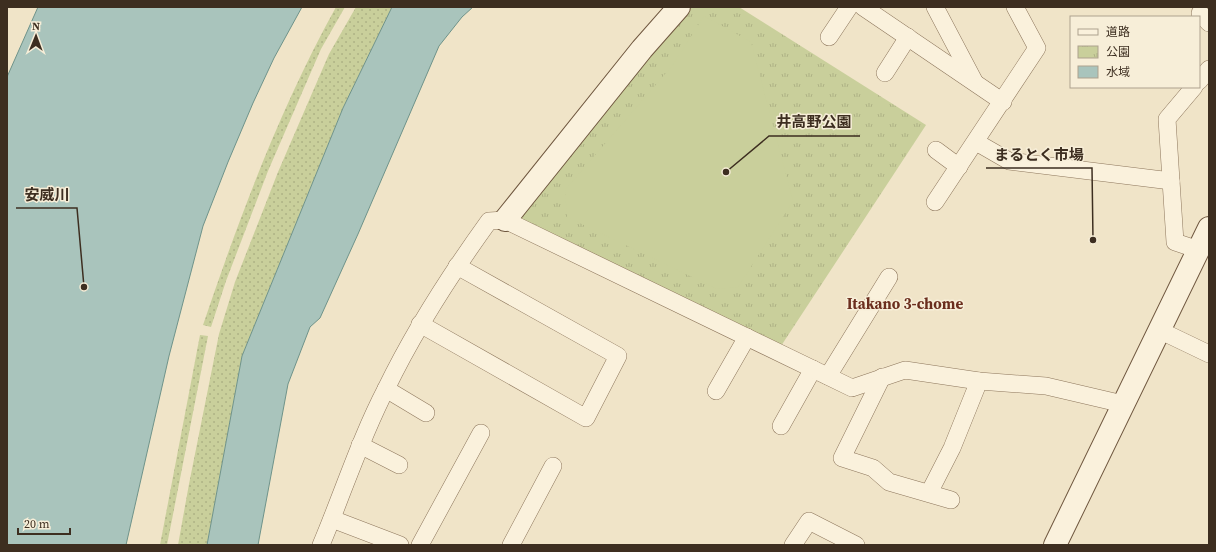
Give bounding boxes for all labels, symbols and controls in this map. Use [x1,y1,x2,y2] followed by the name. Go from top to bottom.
[16,16,56,56] north arrow
[1070,16,1200,88] legend
[32,19,40,34] text: N
[1106,24,1130,40] text: 道路
[1106,44,1130,60] text: 公園
[1106,64,1130,80] text: 水域
[769,109,860,136] callout: 井高野公園
[776,111,852,132] text: 井高野公園
[986,141,1092,168] callout: まるとく市場
[994,144,1084,165] text: まるとく市場
[16,181,77,208] callout: 安威川
[24,184,70,205] text: 安威川
[847,293,963,314] district label: Itakano 3-chome
[18,510,70,536] scale bar
[24,516,50,532] text: 20 m

